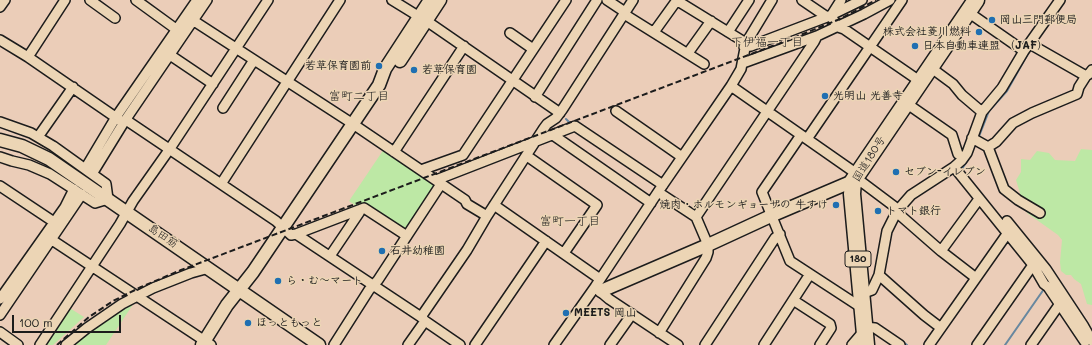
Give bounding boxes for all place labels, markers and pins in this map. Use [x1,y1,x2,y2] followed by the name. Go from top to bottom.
[1000,13,1077,27] place label: 岡山三門郵便局
[987,15,997,25] marker: 岡山三門郵便局
[883,25,971,39] place label: 株式会社菱川燃料
[974,27,984,37] marker: 株式会社菱川燃料
[923,39,1048,53] place label: 日本自動車連盟 （JAF）
[910,41,920,51] marker: 日本自動車連盟 （JAF）
[305,59,371,73] place label: 若草保育園前
[374,61,384,71] marker: 若草保育園前
[422,63,477,77] place label: 若草保育園
[409,65,419,75] marker: 若草保育園
[833,89,903,103] place label: 光明山 光善寺
[820,91,830,101] marker: 光明山 光善寺
[904,165,986,179] place label: セブン-イレブン
[891,167,901,177] marker: セブン-イレブン
[659,198,828,212] place label: 焼肉・ホルモンギョーザの 牛すけ
[831,200,841,210] marker: 焼肉・ホルモンギョーザの 牛すけ
[886,204,941,218] place label: トマト銀行
[873,206,883,216] marker: トマト銀行
[390,244,445,258] place label: 石井幼稚園
[377,246,387,256] marker: 石井幼稚園
[286,274,363,288] place label: ら・む〜マート
[273,276,283,286] marker: ら・む〜マート
[574,306,636,320] place label: MEETS 岡山
[561,308,571,318] marker: MEETS 岡山
[256,316,322,330] place label: ほっともっと
[243,318,253,328] marker: ほっともっと

